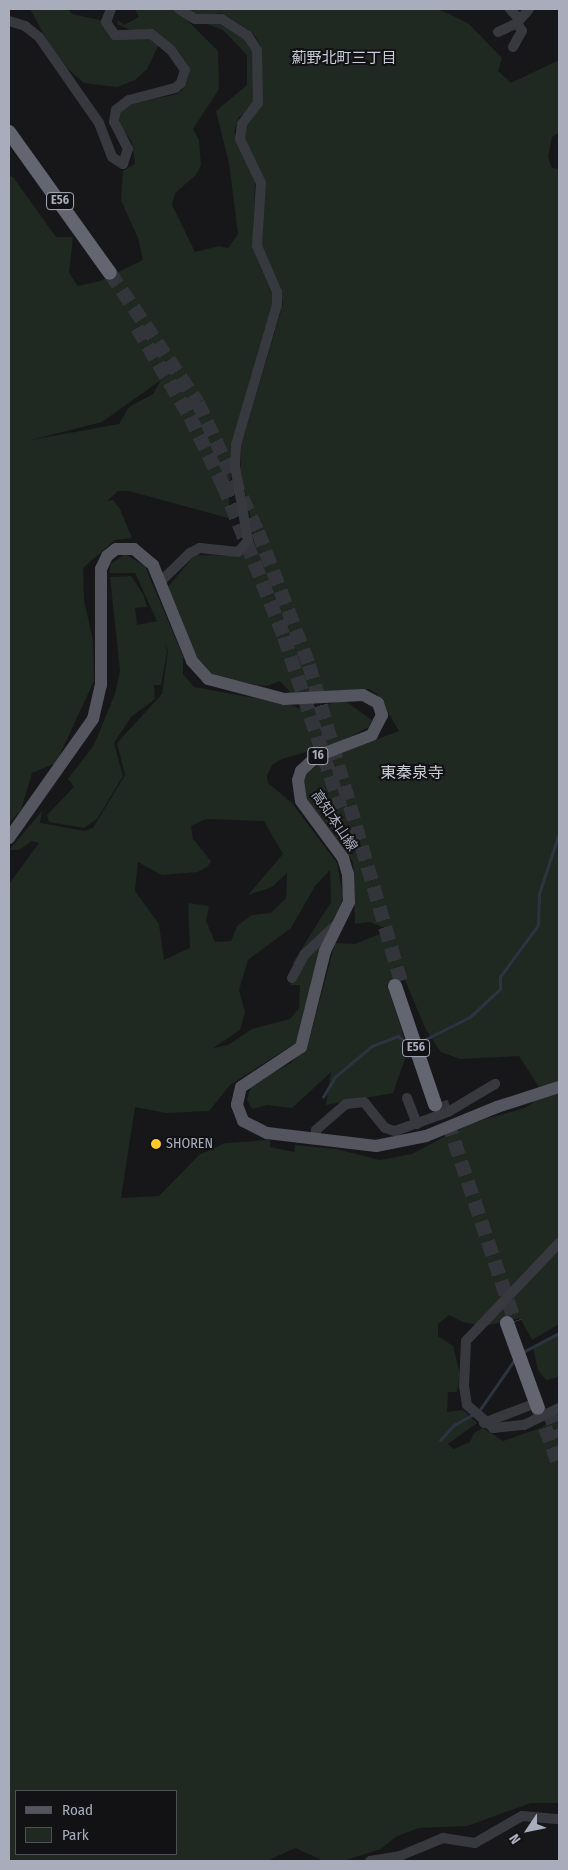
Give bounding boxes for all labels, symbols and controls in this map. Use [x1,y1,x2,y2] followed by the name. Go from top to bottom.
[292,50,396,68] district label: 薊野北町三丁目
[45,192,75,210] road number: E56
[307,746,329,766] road number: 16
[380,763,444,783] district label: 東秦泉寺
[307,787,361,855] street label: 高知本山線
[401,1038,431,1058] road number: E56
[166,1136,213,1152] place label: SHOREN
[150,1138,162,1150] marker: SHOREN
[15,1790,178,1855] legend
[62,1801,93,1819] text: Road
[503,1805,553,1855] north arrow
[62,1826,89,1844] text: Park
[506,1830,525,1847] text: N

